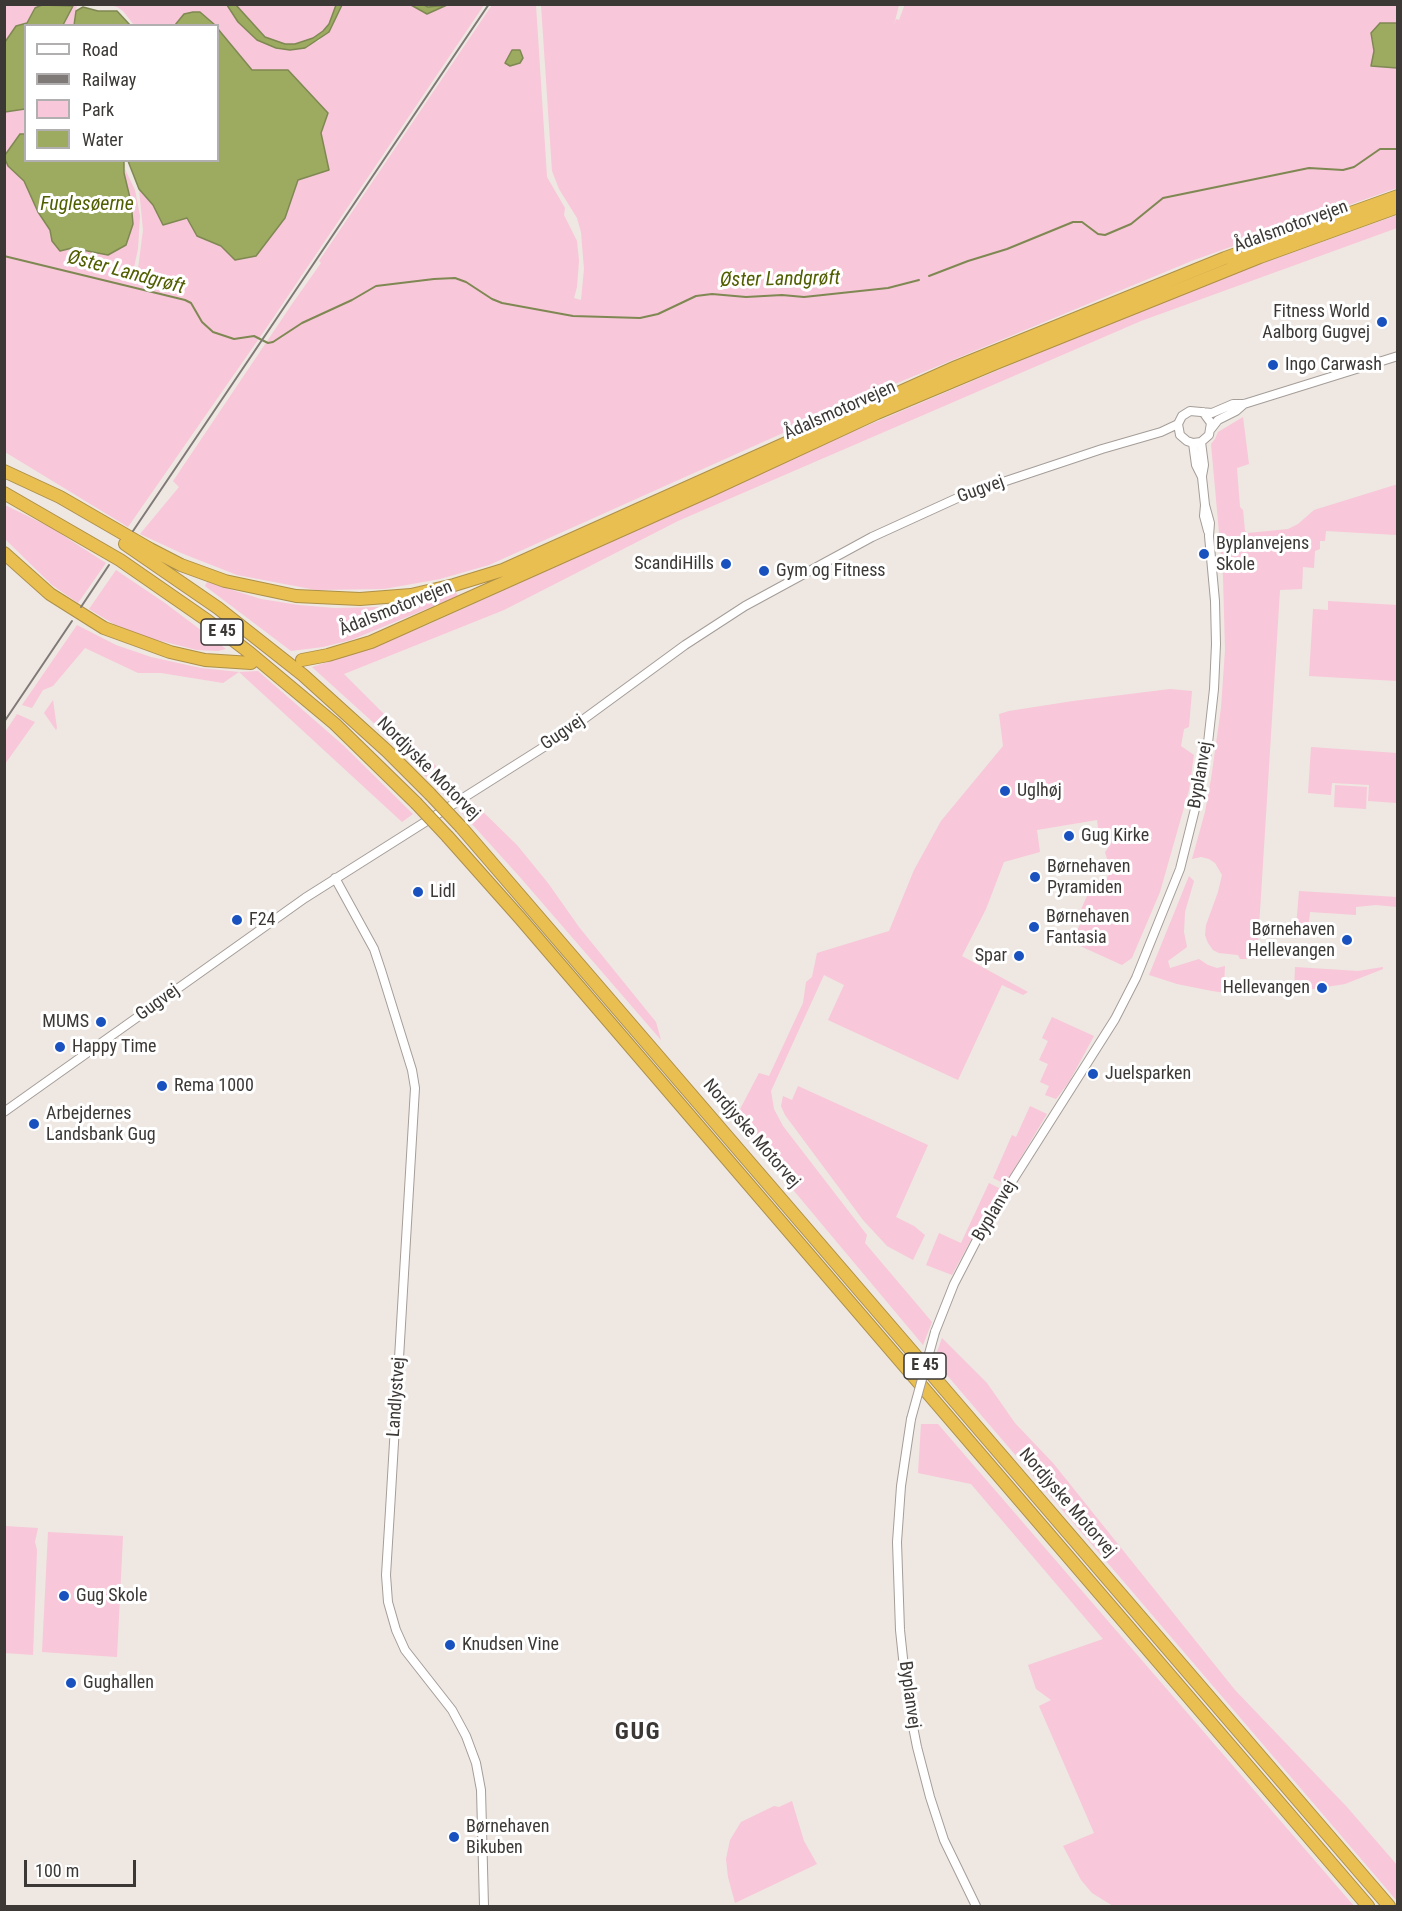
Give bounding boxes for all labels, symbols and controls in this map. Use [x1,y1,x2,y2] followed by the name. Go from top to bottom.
[24,24,219,162] legend
[82,39,118,60] text: Road
[82,69,136,90] text: Railway
[82,99,114,120] text: Park
[82,129,123,150] text: Water
[40,193,134,217] water label: Fuglesøerne
[1231,196,1351,258] street label: Ådalsmotorvejen
[65,246,187,300] water label: Øster Landgrøft
[720,267,840,293] water label: Øster Landgrøft
[1262,301,1370,344] place label: Fitness World Aalborg Gugvej
[1375,315,1389,329] marker: Fitness World Aalborg Gugvej
[1285,354,1382,376] place label: Ingo Carwash
[1266,358,1280,372] marker: Ingo Carwash
[781,377,899,445] street label: Ådalsmotorvejen
[955,472,1007,508] street label: Gugvej
[1216,533,1309,576] place label: Byplanvejens Skole
[1197,547,1211,561] marker: Byplanvejens Skole
[634,553,714,575] place label: ScandiHills
[719,557,733,571] marker: ScandiHills
[776,560,886,582] place label: Gym og Fitness
[757,564,771,578] marker: Gym og Fitness
[336,577,456,641] street label: Ådalsmotorvejen
[201,619,243,645] road number: E 45
[537,711,589,755] street label: Gugvej
[372,713,484,825] street label: Nordjyske Motorvej
[1184,740,1218,810] street label: Byplanvej
[1017,780,1062,802] place label: Uglhøj
[998,784,1012,798] marker: Uglhøj
[1081,825,1149,847] place label: Gug Kirke
[1062,829,1076,843] marker: Gug Kirke
[1047,856,1130,898] place label: Børnehaven Pyramiden
[1028,870,1042,884] marker: Børnehaven Pyramiden
[430,881,456,903] place label: Lidl
[411,885,425,899] marker: Lidl
[1046,906,1129,948] place label: Børnehaven Fantasia
[249,909,275,931] place label: F24
[230,913,244,927] marker: F24
[1248,919,1335,962] place label: Børnehaven Hellevangen
[1027,920,1041,934] marker: Børnehaven Fantasia
[1340,933,1354,947] marker: Børnehaven Hellevangen
[975,945,1007,967] place label: Spar
[1012,949,1026,963] marker: Spar
[1223,977,1310,999] place label: Hellevangen
[132,980,184,1026] street label: Gugvej
[1315,981,1329,995] marker: Hellevangen
[42,1011,89,1033] place label: MUMS
[94,1015,108,1029] marker: MUMS
[72,1036,157,1058] place label: Happy Time
[53,1040,67,1054] marker: Happy Time
[1105,1063,1191,1085] place label: Juelsparken
[1086,1067,1100,1081] marker: Juelsparken
[174,1075,254,1097] place label: Rema 1000
[698,1075,804,1193] street label: Nordjyske Motorvej
[155,1079,169,1093] marker: Rema 1000
[46,1103,156,1146] place label: Arbejdernes Landsbank Gug
[27,1117,41,1131] marker: Arbejdernes Landsbank Gug
[968,1176,1022,1246] street label: Byplanvej
[904,1353,946,1379] road number: E 45
[383,1356,411,1438] street label: Landlystvej
[1014,1444,1120,1562] street label: Nordjyske Motorvej
[76,1585,147,1607] place label: Gug Skole
[57,1589,71,1603] marker: Gug Skole
[462,1634,559,1656] place label: Knudsen Vine
[443,1638,457,1652] marker: Knudsen Vine
[894,1660,924,1730] street label: Byplanvej
[83,1672,154,1694] place label: Gughallen
[64,1676,78,1690] marker: Gughallen
[615,1719,661,1747] district label: GUG
[466,1816,549,1858] place label: Børnehaven Bikuben
[447,1830,461,1844] marker: Børnehaven Bikuben
[27,1848,140,1886] scale bar
[35,1860,79,1881] text: 100 m

